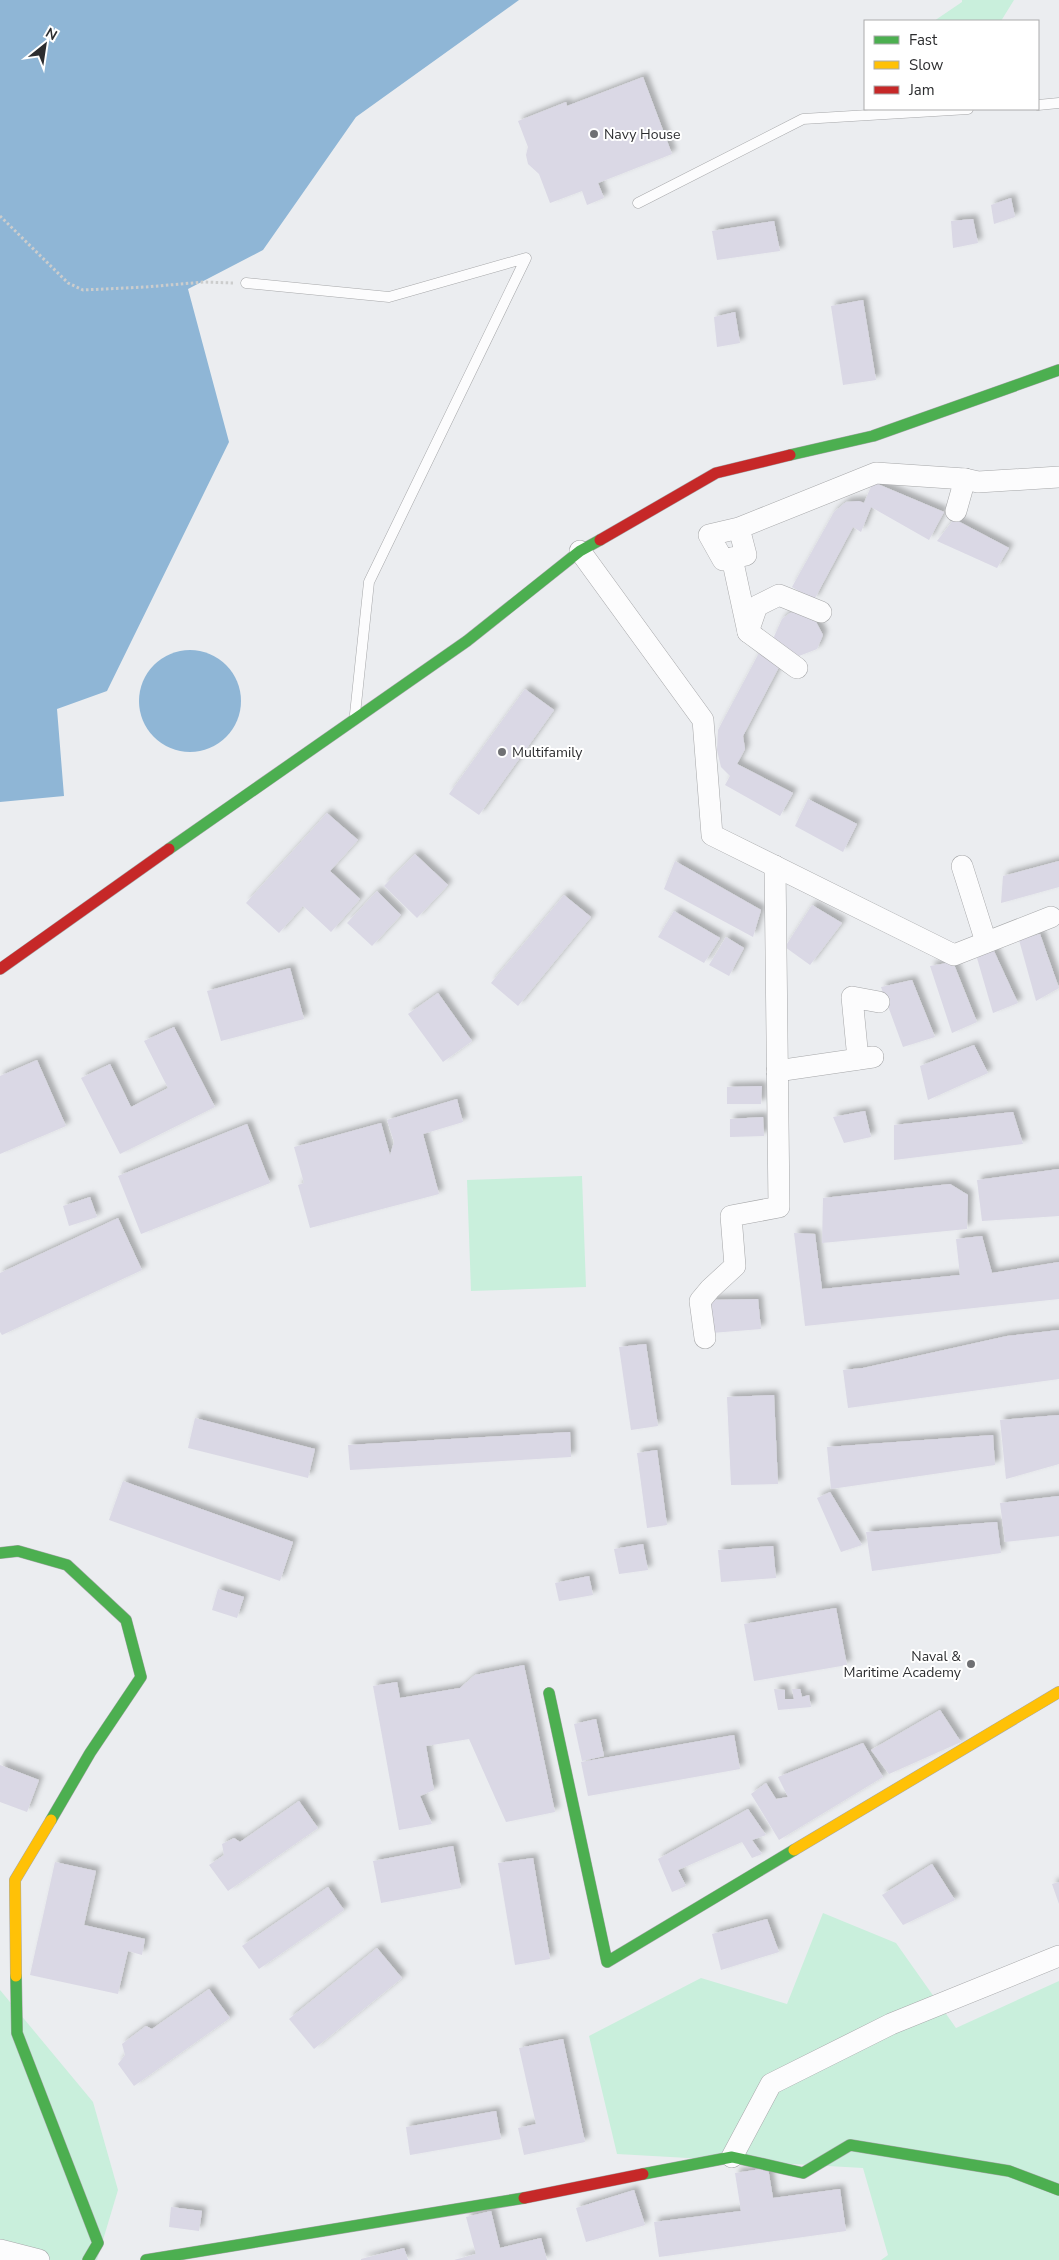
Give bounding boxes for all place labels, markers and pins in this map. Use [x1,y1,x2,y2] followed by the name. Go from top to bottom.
[604,125,680,144] place label: Navy House
[588,128,600,140] marker: Navy House
[512,743,583,762] place label: Multifamily
[496,746,508,758] marker: Multifamily
[843,1647,962,1682] place label: Naval & Maritime Academy
[965,1658,977,1670] marker: Naval & Maritime Academy

